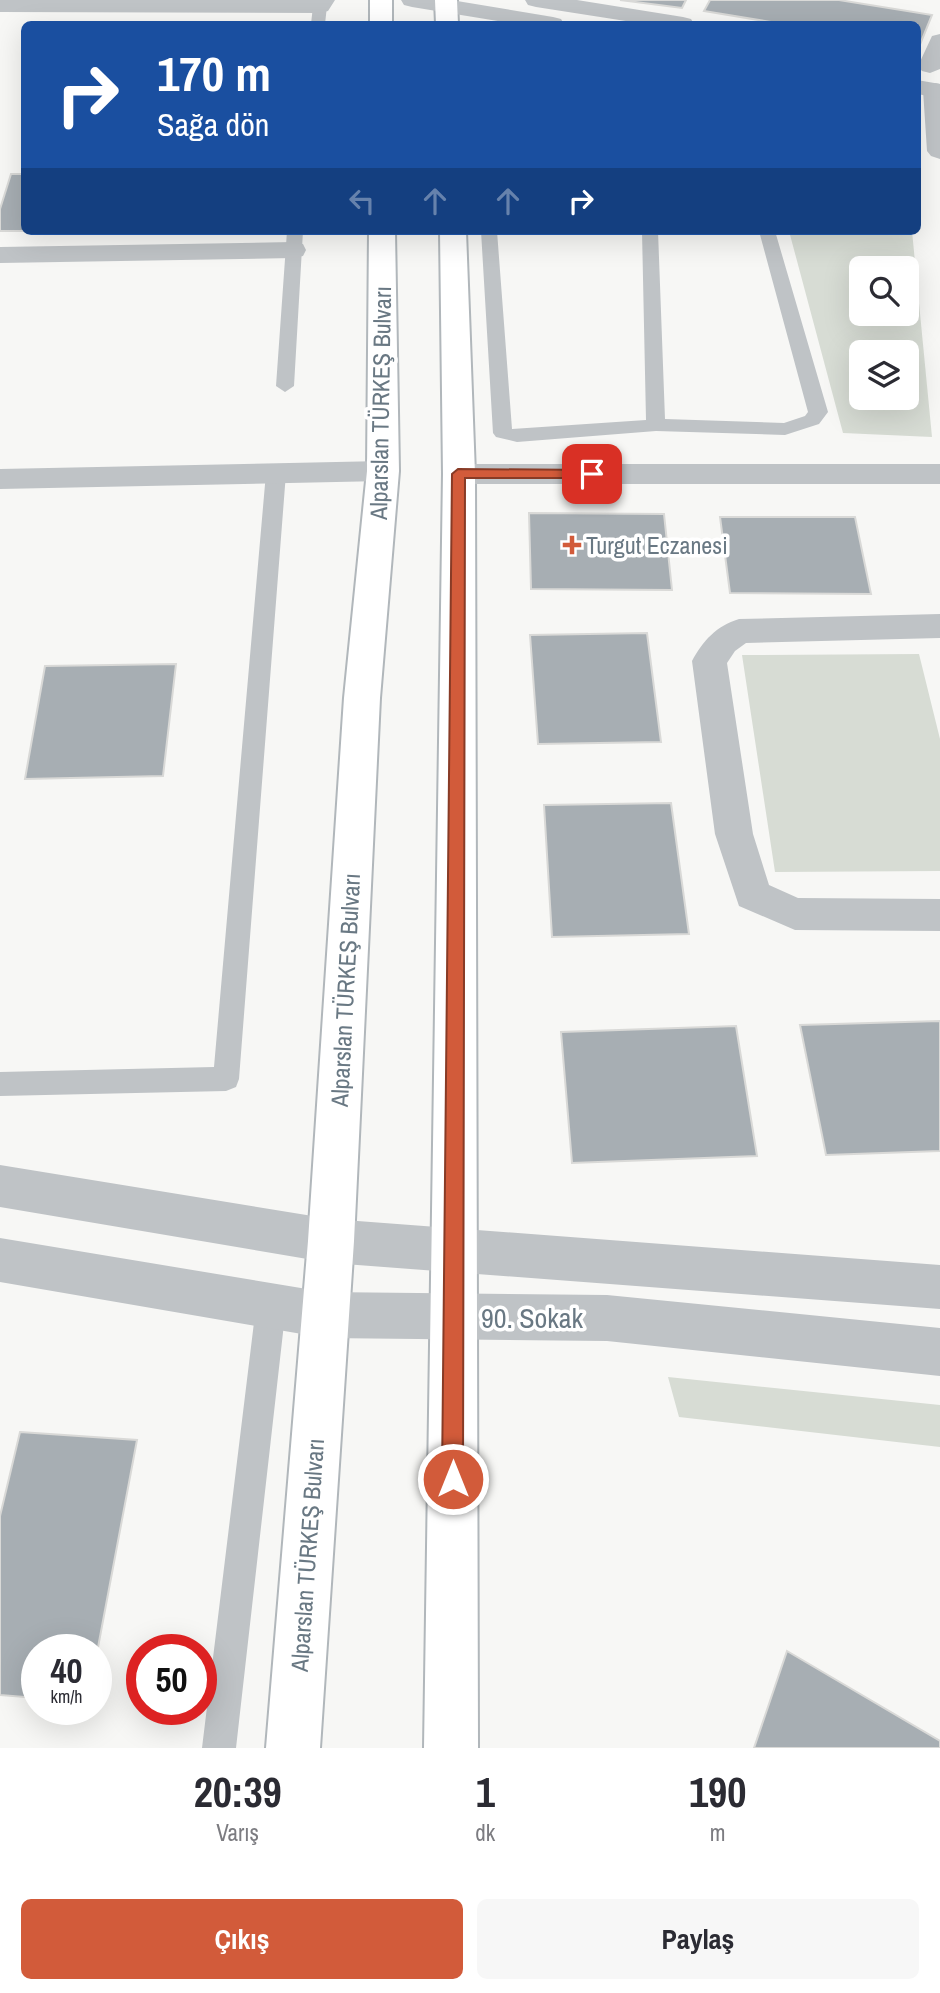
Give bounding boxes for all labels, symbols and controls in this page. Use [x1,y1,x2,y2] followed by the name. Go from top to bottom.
[157,40,271,106] text: 170 m
[42,49,133,140] icon: right
[157,103,269,146] text: Sağa dön
[343,182,381,220] icon: left
[416,182,454,220] icon: ahead
[489,182,527,220] icon: ahead
[562,182,600,220] icon: right
[849,256,919,410] map controls
[849,256,919,326] button: search
[362,286,398,521] street label: Alparslan TÜRKEŞ Bulvarı
[849,340,919,410] button: layers
[562,444,622,504] pin
[573,455,611,493] icon: arrive
[586,529,728,561] place label: Turgut Eczanesi
[564,537,580,553] marker: Turgut Eczanesi
[323,872,367,1109] street label: Alparslan TÜRKEŞ Bulvarı
[481,1299,584,1337] street label: 90. Sokak
[283,1437,331,1674] street label: Alparslan TÜRKEŞ Bulvarı
[416,1442,490,1516] position arrow
[126,1634,217,1725] speed limit sign: 50
[51,1647,82,1694] text: 40
[51,1684,83,1709] text: km/h
[194,1764,282,1820] text: 20:39
[476,1764,495,1820] text: 1
[689,1764,746,1820] text: 190
[216,1817,259,1848] text: Varış
[475,1817,495,1848] text: dk
[710,1817,725,1848] text: m
[21,1899,463,1979] button: Çıkış
[477,1899,919,1979] button: Paylaş

